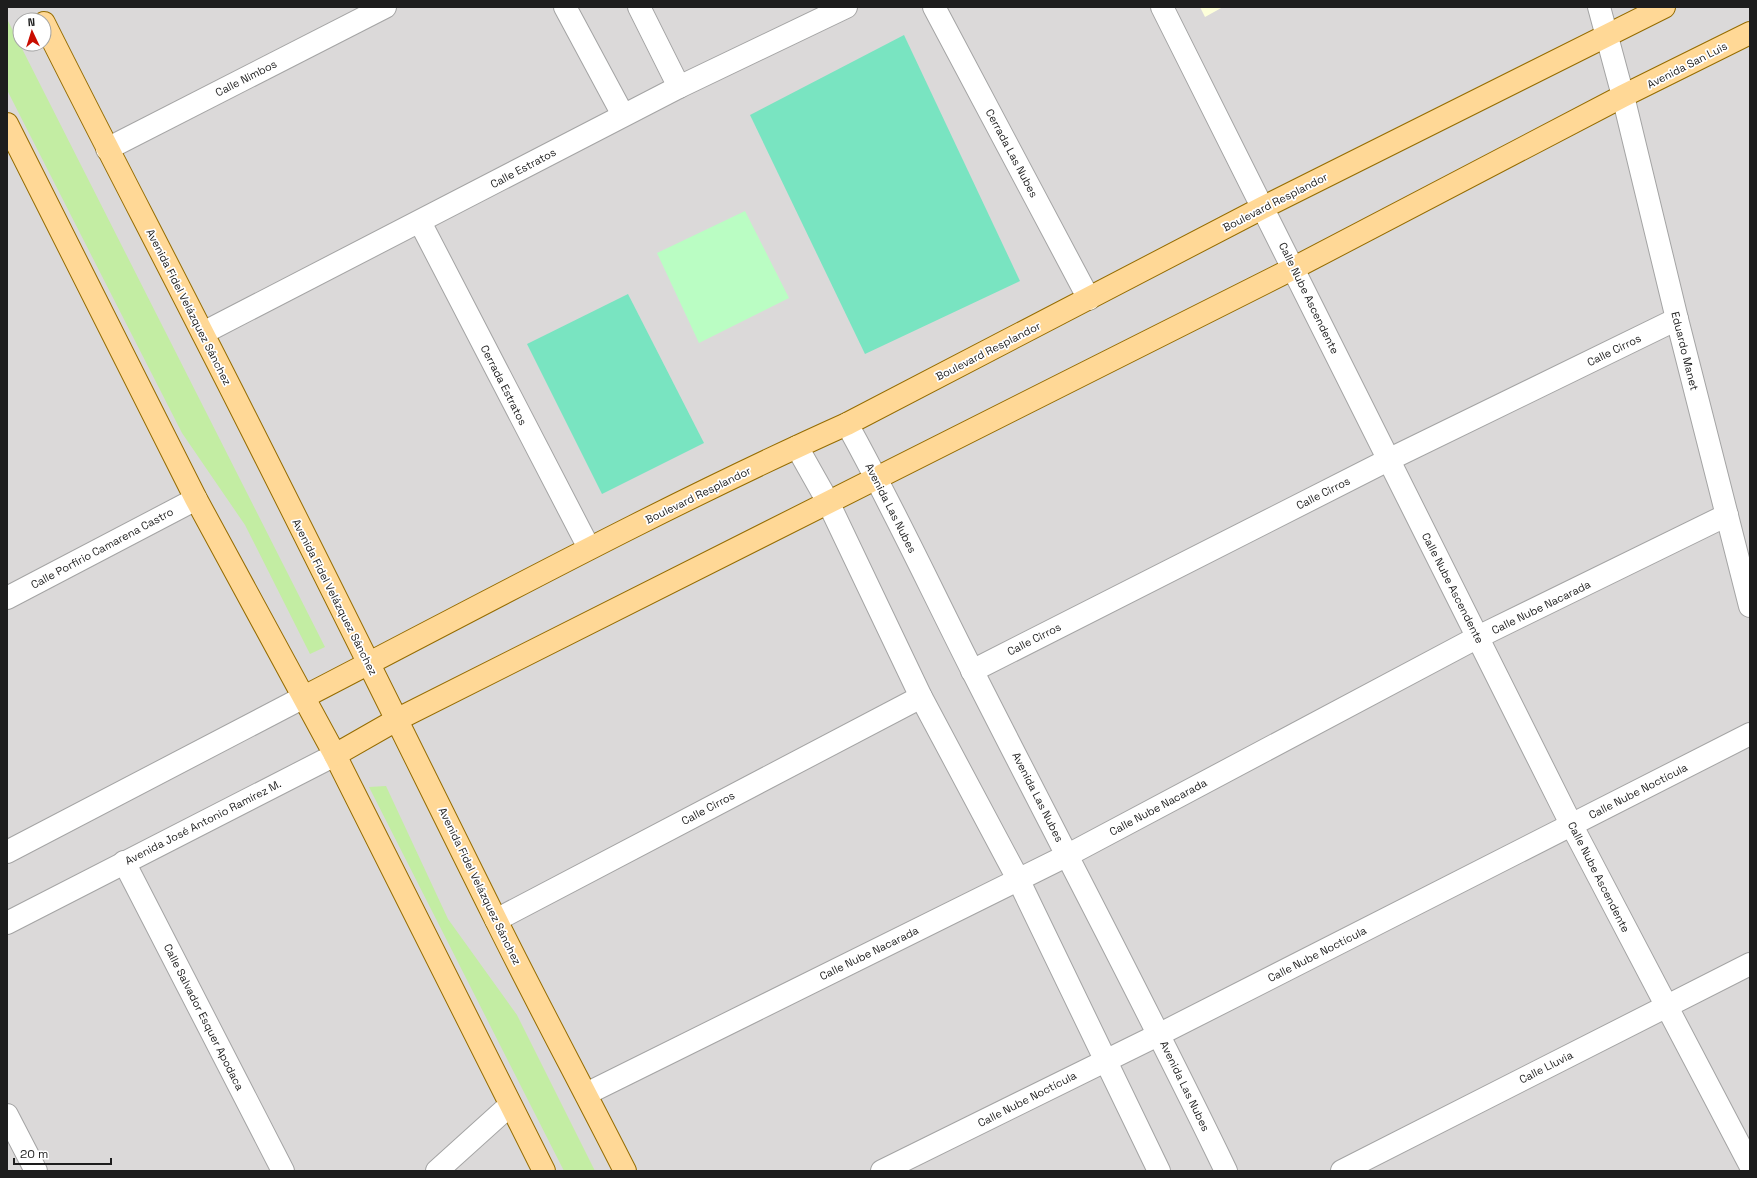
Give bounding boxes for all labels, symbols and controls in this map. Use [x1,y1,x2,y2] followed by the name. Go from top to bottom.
[12,12,52,52] north arrow
[27,15,35,29] text: N
[1644,39,1730,91] street label: Avenida San Luis
[213,56,279,100] street label: Calle Nimbos
[983,106,1041,200] street label: Cerrada Las Nubes
[488,145,558,191] street label: Calle Estratos
[1220,169,1330,235] street label: Boulevard Resplandor
[143,227,235,388] street label: Avenida Fidel Velázquez Sánchez
[1276,240,1342,356] street label: Calle Nube Ascendente
[1668,310,1702,392] street label: Eduardo Manet
[933,318,1043,384] street label: Boulevard Resplandor
[1585,331,1644,369] street label: Calle Cirros
[478,342,530,428] street label: Cerrada Estratos
[862,461,920,555] street label: Avenida Las Nubes
[643,463,753,527] street label: Boulevard Resplandor
[1294,473,1352,513] street label: Calle Cirros
[28,504,176,592] street label: Calle Porfirio Camarena Castro
[289,517,381,678] street label: Avenida Fidel Velázquez Sánchez
[1419,530,1487,646] street label: Calle Nube Ascendente
[1489,577,1593,637] street label: Calle Nube Nacarada
[1005,619,1063,659] street label: Calle Cirros
[1009,750,1067,844] street label: Avenida Las Nubes
[1586,760,1690,822] street label: Calle Nube Noctícula
[1107,775,1210,839] street label: Calle Nube Nacarada
[123,776,284,868] street label: Avenida José Antonio Ramírez M.
[679,788,737,828] street label: Calle Cirros
[436,805,524,967] street label: Avenida Fidel Velázquez Sánchez
[1565,819,1633,935] street label: Calle Nube Ascendente
[817,923,921,983] street label: Calle Nube Nacarada
[1265,923,1369,985] street label: Calle Nube Noctícula
[161,941,247,1093] street label: Calle Salvador Esquer Apodaca
[1157,1038,1213,1134] street label: Avenida Las Nubes
[1517,1047,1576,1087] street label: Calle Lluvia
[975,1068,1079,1130] street label: Calle Nube Noctícula
[14,1140,111,1166] scale bar
[20,1146,48,1162] text: 20 m

